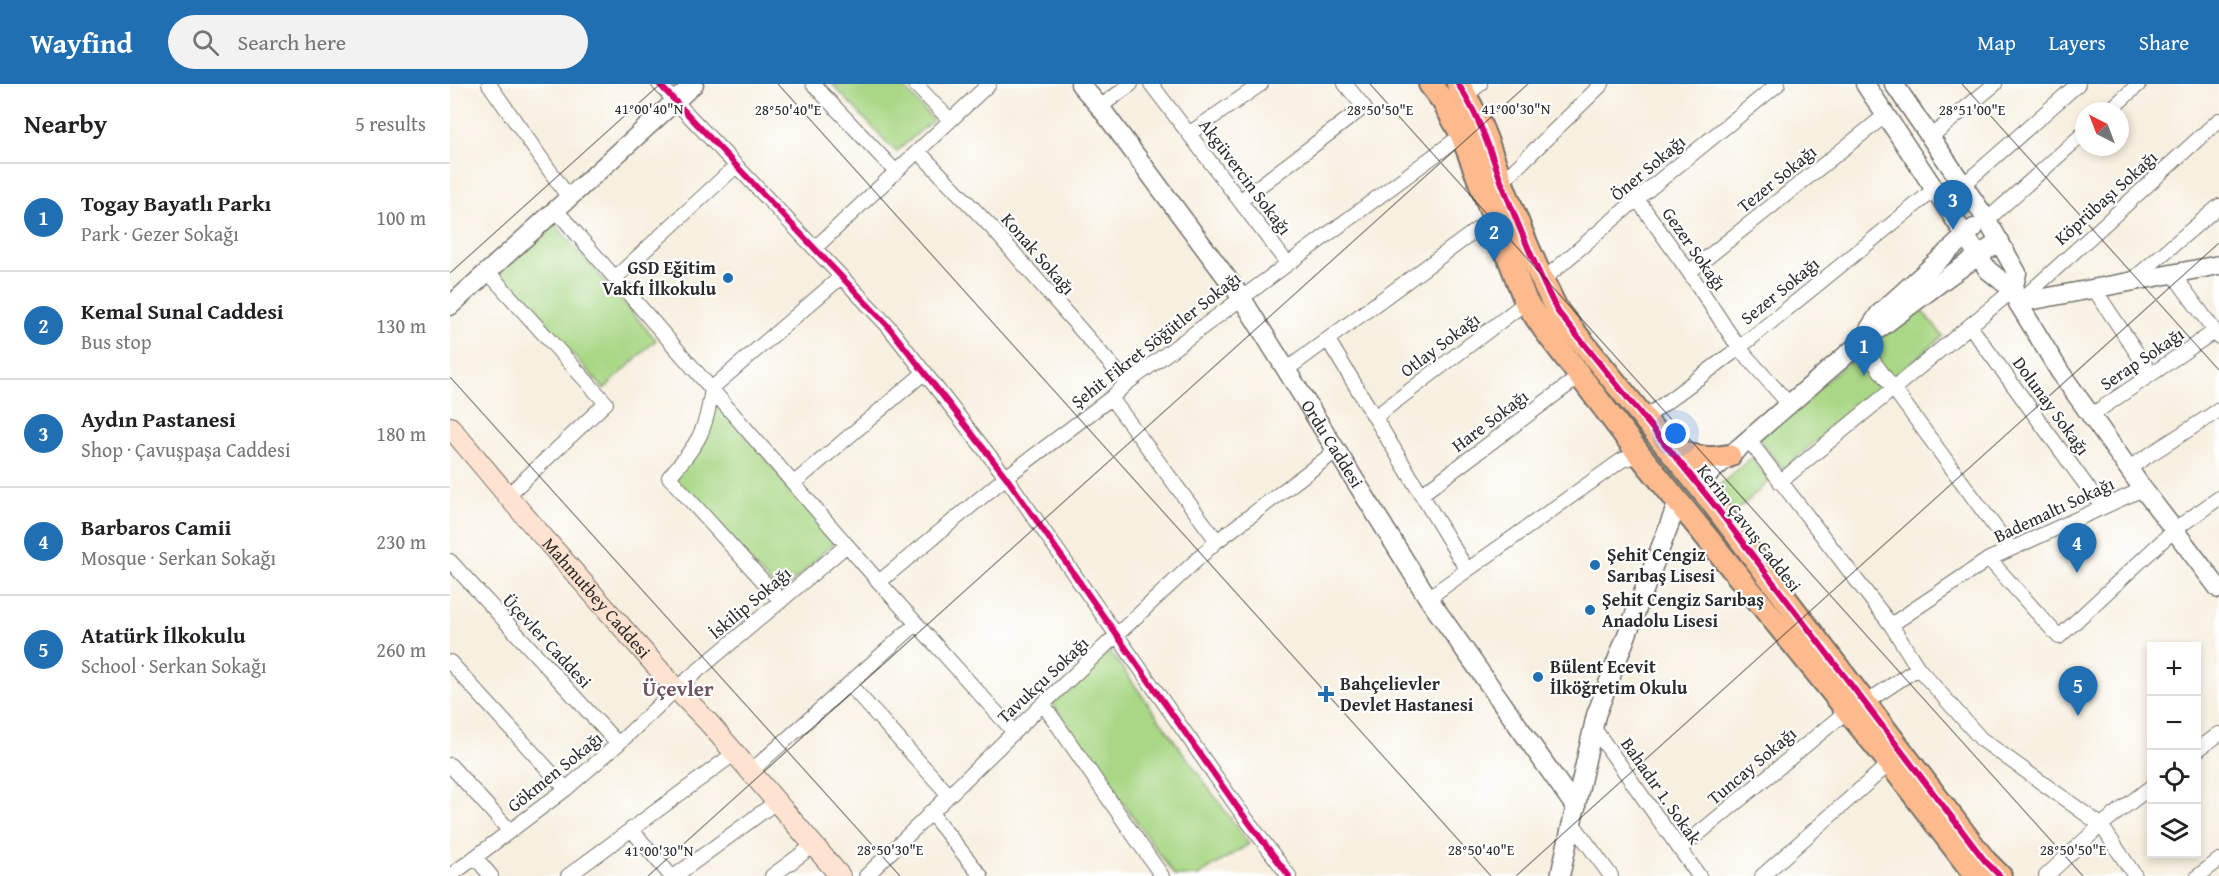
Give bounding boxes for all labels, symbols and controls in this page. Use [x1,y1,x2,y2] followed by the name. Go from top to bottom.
[168,15,588,69] search box
[30,22,132,63] text: Wayfind
[189,26,222,59] icon: search
[237,26,346,58] text: Search here
[1977,27,2016,58] text: Map
[2049,27,2106,58] text: Layers
[2139,27,2189,58] text: Share
[615,98,684,119] text: 41°00'40"N
[1482,98,1551,119] text: 41°00'30"N
[755,99,822,120] text: 28°50'40"E
[1347,99,1414,120] text: 28°50'50"E
[1939,99,2006,120] text: 28°51'00"E
[2075,102,2129,156] north arrow
[24,104,107,143] text: Nearby
[355,109,426,138] text: 5 results
[1193,113,1298,241] street label: Akgüvercin Sokağı
[1604,128,1691,207] street label: Öner Sokağı
[1731,138,1822,219] street label: Tezer Sokağı
[2048,144,2163,251] street label: Köprübaşı Sokağı
[1934,180,1972,230] pin: 3
[81,187,271,219] text: Togay Bayatlı Parkı
[1656,201,1733,296] street label: Gezer Sokağı
[38,203,49,232] text: 1
[376,203,426,232] text: 100 m
[995,207,1082,301] street label: Konak Sokağı
[1474,212,1514,262] pin: 2
[81,219,239,248] text: Park · Gezer Sokağı
[1734,250,1825,331] street label: Sezer Sokağı
[602,254,717,302] place label: GSD Eğitim Vakfı İlkokulu
[1065,265,1246,415] street label: Şehit Fikret Söğütler Sokağı
[721,271,735,285] marker: GSD Eğitim Vakfı İlkokulu
[81,295,284,327] text: Kemal Sunal Caddesi
[1394,306,1485,383] street label: Otlay Sokağı
[38,311,49,340] text: 2
[376,311,426,340] text: 130 m
[2094,320,2189,397] street label: Serap Sokağı
[1844,326,1884,376] pin: 1
[81,327,152,356] text: Bus stop
[2006,351,2096,461] street label: Dolunay Sokağı
[1446,383,1534,458] street label: Hare Sokağı
[1295,394,1370,493] street label: Ordu Caddesi
[81,403,236,435] text: Aydın Pastanesi
[38,419,49,448] text: 3
[376,419,426,448] text: 180 m
[1661,419,1690,448] your location
[81,435,291,464] text: Shop · Çavuşpaşa Caddesi
[1691,458,1808,598] street label: Kerim Çavuş Caddesi
[1989,470,2118,549] street label: Bademaltı Sokağı
[81,511,231,543] text: Barbaros Camii
[2058,524,2096,573] pin: 4
[38,527,49,556] text: 4
[376,527,426,556] text: 230 m
[536,531,657,664] street label: Mahmutbey Caddesi
[1607,541,1716,589] place label: Şehit Cengiz Sarıbaş Lisesi
[81,543,276,572] text: Mosque · Serkan Sokağı
[1588,558,1602,572] marker: Şehit Cengiz Sarıbaş Lisesi
[703,560,797,645] street label: İskilip Sokağı
[1602,586,1764,634] place label: Şehit Cengiz Sarıbaş Anadolu Lisesi
[496,587,598,694] street label: Üçevler Caddesi
[1583,603,1597,617] marker: Şehit Cengiz Sarıbaş Anadolu Lisesi
[81,619,246,651] text: Atatürk İlkokulu
[991,630,1095,729] street label: Tavukçu Sokağı
[38,635,49,664] text: 5
[376,635,426,664] text: 260 m
[2147,642,2201,858] map controls
[2147,642,2201,696] button: +
[81,651,267,680] text: School · Serkan Sokağı
[1550,653,1688,701] place label: Bülent Ecevit İlköğretim Okulu
[2058,666,2098,716] pin: 5
[1340,670,1474,718] place label: Bahçelievler Devlet Hastanesi
[1531,670,1545,684] marker: Bülent Ecevit İlköğretim Okulu
[642,673,714,704] district label: Üçevler
[1317,685,1335,703] marker: Bahçelievler Devlet Hastanesi
[2147,696,2201,750] button: −
[1701,720,1802,811] street label: Tuncay Sokağı
[501,725,608,819] street label: Gökmen Sokağı
[1614,732,1709,850] street label: Bahadır 1. Sokak
[2147,750,2201,804] button: locate
[2147,804,2201,858] button: layers
[857,839,924,860] text: 28°50'30"E
[1448,839,1515,860] text: 28°50'40"E
[2040,839,2107,860] text: 28°50'50"E
[625,840,694,861] text: 41°00'30"N

